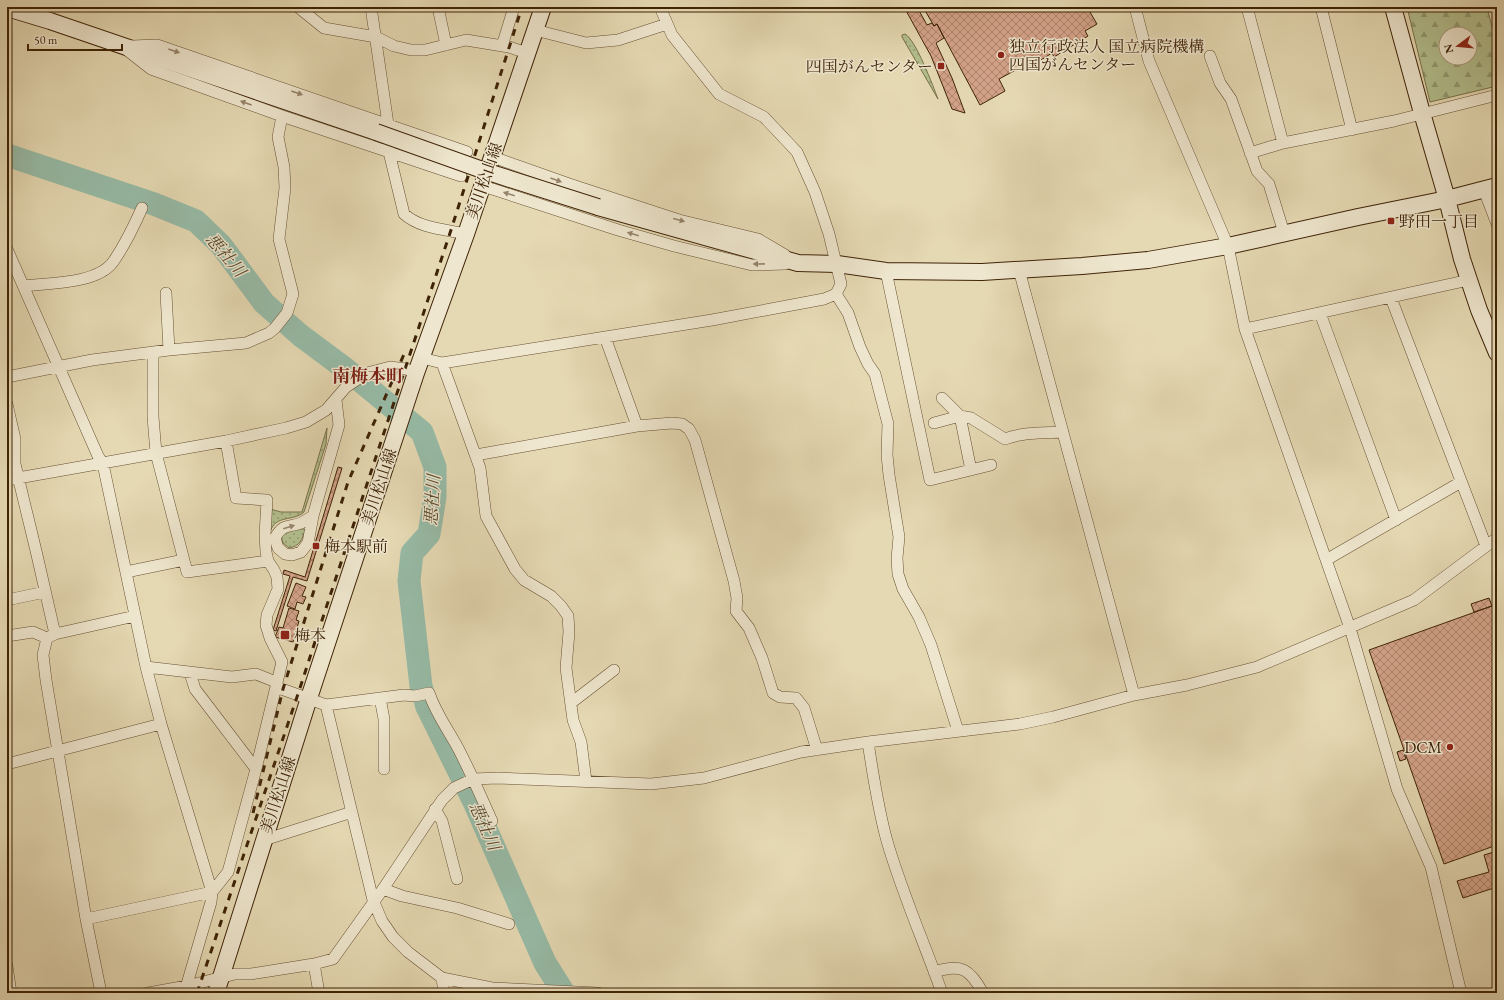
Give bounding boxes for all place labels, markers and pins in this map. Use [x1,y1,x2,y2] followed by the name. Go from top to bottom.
[1009,36,1204,75] place label: 独立行政法人 国立病院機構 四国がんセンター
[996,50,1006,60] marker: 独立行政法人 国立病院機構 四国がんセンター
[806,56,933,77] place label: 四国がんセンター
[936,61,946,71] marker: 四国がんセンター
[1399,211,1479,232] place label: 野田一丁目
[1386,216,1396,226] marker: 野田一丁目
[324,536,388,557] place label: 梅本駅前
[311,541,321,551] marker: 梅本駅前
[294,625,326,646] place label: 梅本
[279,629,291,641] marker: 梅本
[1404,737,1442,758] place label: DCM
[1445,742,1455,752] marker: DCM

